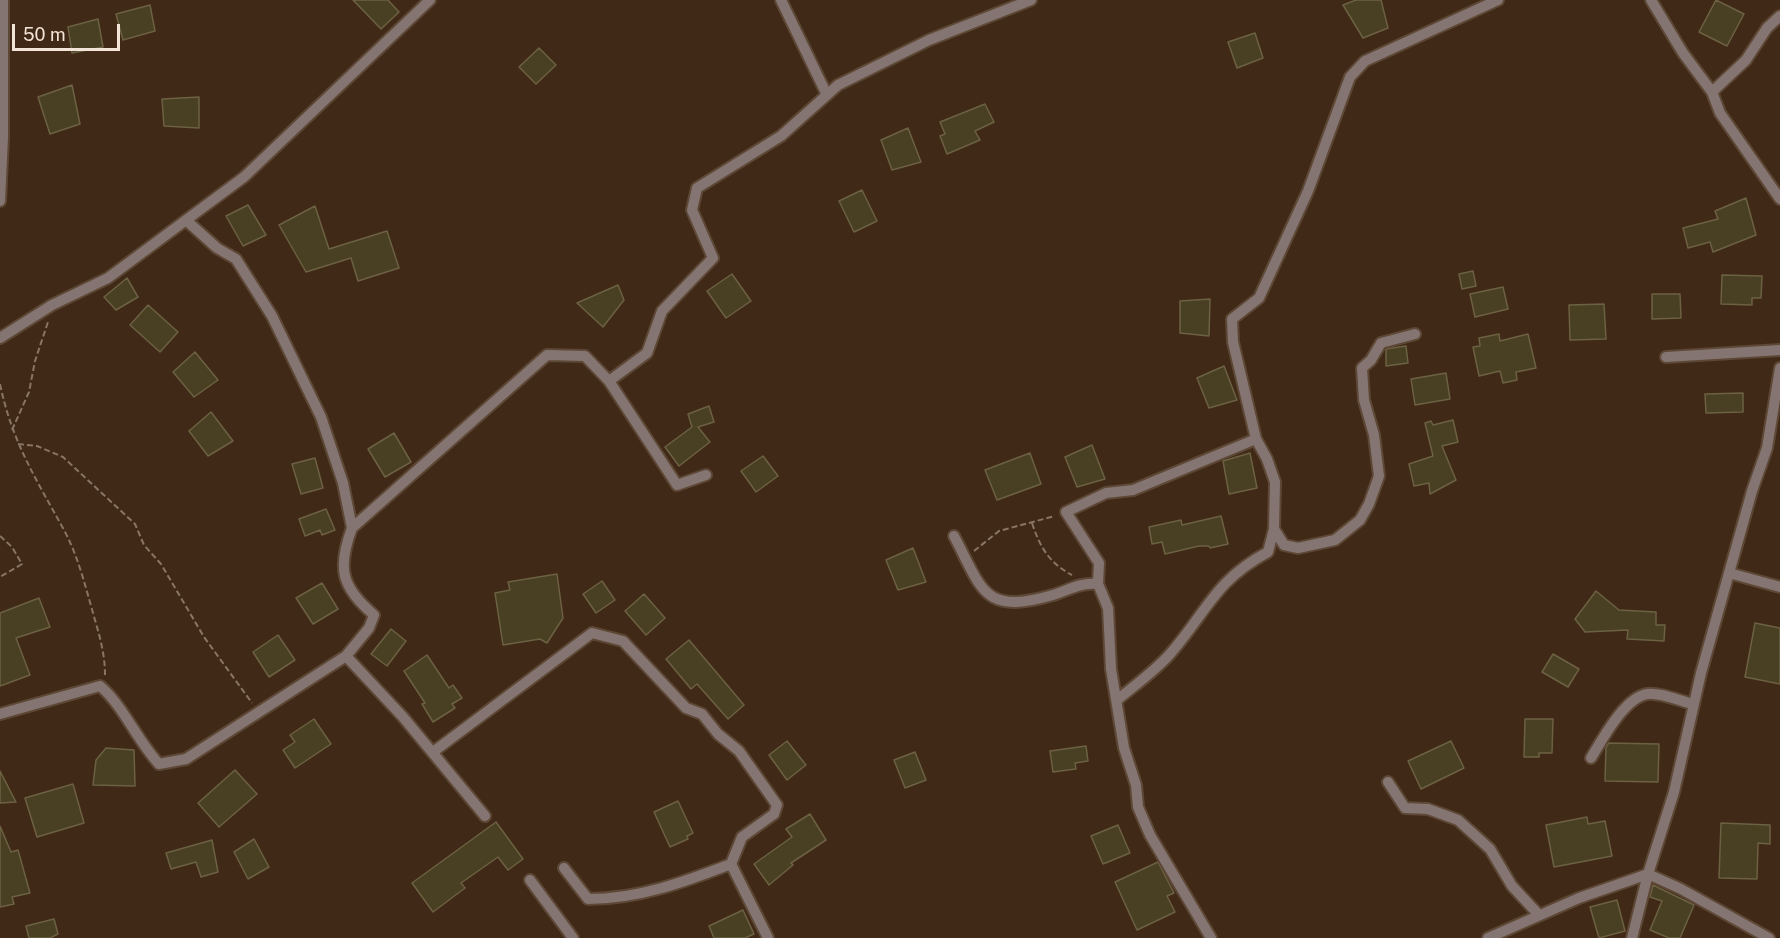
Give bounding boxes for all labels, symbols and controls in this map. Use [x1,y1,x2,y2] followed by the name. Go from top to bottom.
[15,12,123,50] scale bar
[23,24,66,45] text: 50 m

